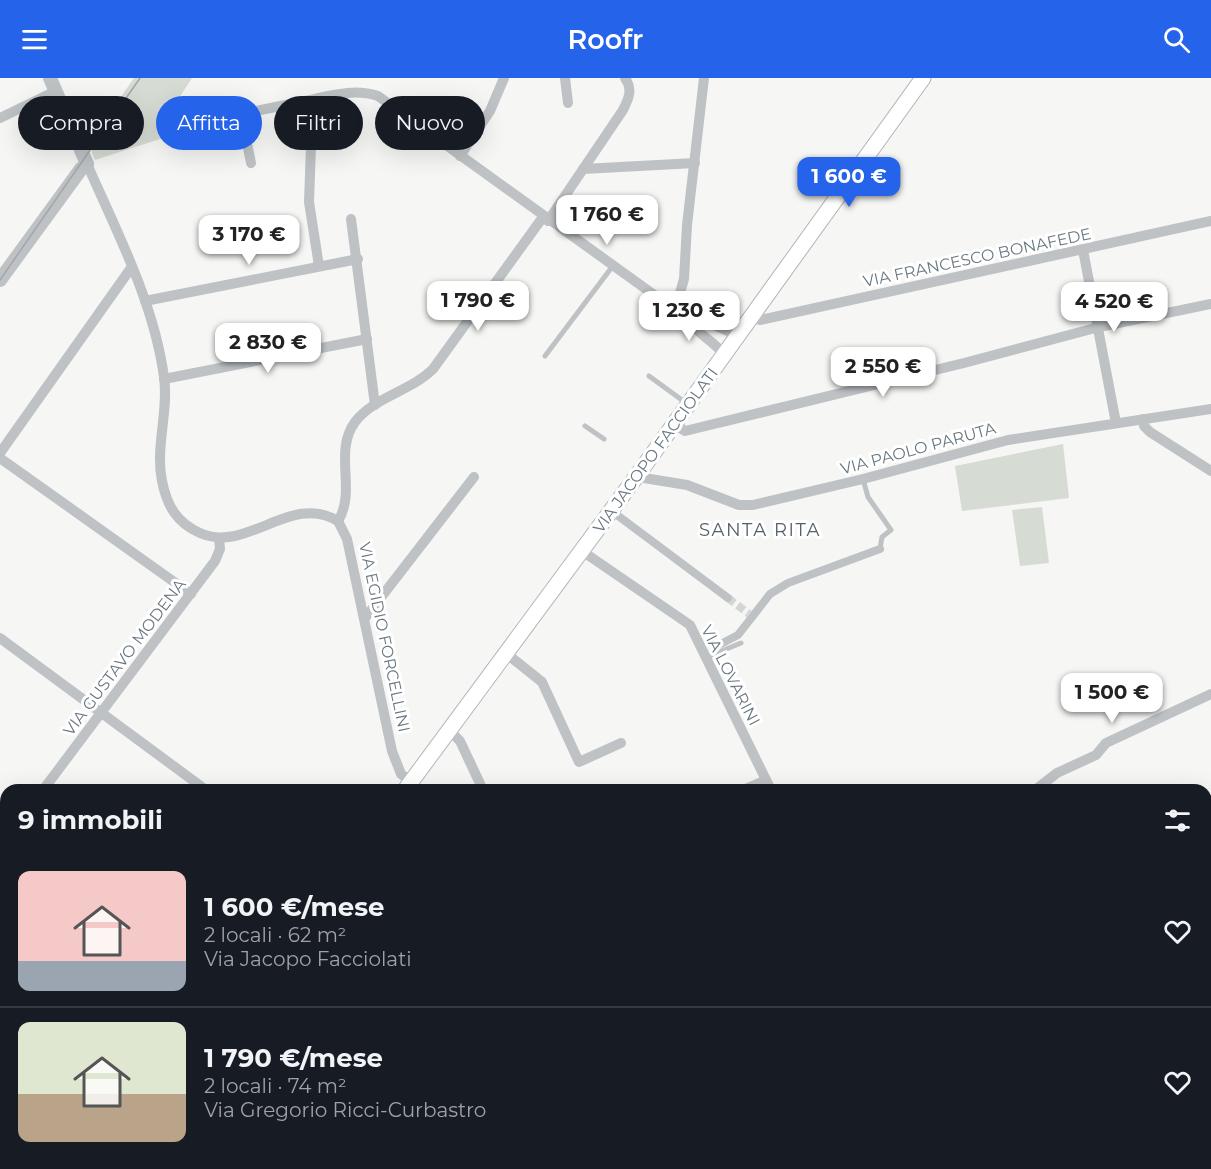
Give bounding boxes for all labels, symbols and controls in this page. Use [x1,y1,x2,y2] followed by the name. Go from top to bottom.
[18,23,51,56] icon: menu
[568,23,643,56] text: Roofr
[1160,23,1193,56] icon: search
[18,96,144,150] chip: Compra
[156,96,262,150] chip: Affitta
[274,96,363,150] chip: Filtri
[375,96,485,150] chip: Nuovo
[794,157,904,208] pin: 1 600 €
[811,164,887,188] text: 1 600 €
[552,195,662,246] pin: 1 760 €
[570,202,644,226] text: 1 760 €
[194,215,304,266] pin: 3 170 €
[213,222,285,246] text: 3 170 €
[861,224,1093,291] street label: VIA FRANCESCO BONAFEDE
[423,281,533,332] pin: 1 790 €
[1059,282,1169,333] pin: 4 520 €
[441,288,515,312] text: 1 790 €
[1075,289,1153,313] text: 4 520 €
[634,291,744,342] pin: 1 230 €
[653,298,725,322] text: 1 230 €
[213,323,323,374] pin: 2 830 €
[229,330,307,354] text: 2 830 €
[828,347,938,398] pin: 2 550 €
[845,354,921,378] text: 2 550 €
[589,364,722,537] street label: VIA JACOPO FACCIOLATI
[838,418,998,478] street label: VIA PAOLO PARUTA
[699,519,821,541] district label: SANTA RITA
[355,540,414,734] street label: VIA EGIDIO FORCELLINI
[59,575,190,739] street label: VIA GUSTAVO MODENA
[697,622,764,729] street label: VIA LOVARINI
[1057,673,1167,724] pin: 1 500 €
[1075,680,1149,704] text: 1 500 €
[18,804,163,836] text: 9 immobili
[1161,804,1194,837] icon: filters
[204,891,384,923] text: 1 600 €/mese
[66,895,138,967] icon: home
[1161,915,1194,948] icon: heart
[204,923,346,947] text: 2 locali · 62 m²
[204,947,412,971] text: Via Jacopo Facciolati
[204,1042,383,1074] text: 1 790 €/mese
[66,1046,138,1118] icon: home
[1161,1066,1194,1099] icon: heart
[204,1074,347,1098] text: 2 locali · 74 m²
[204,1098,486,1122] text: Via Gregorio Ricci-Curbastro

